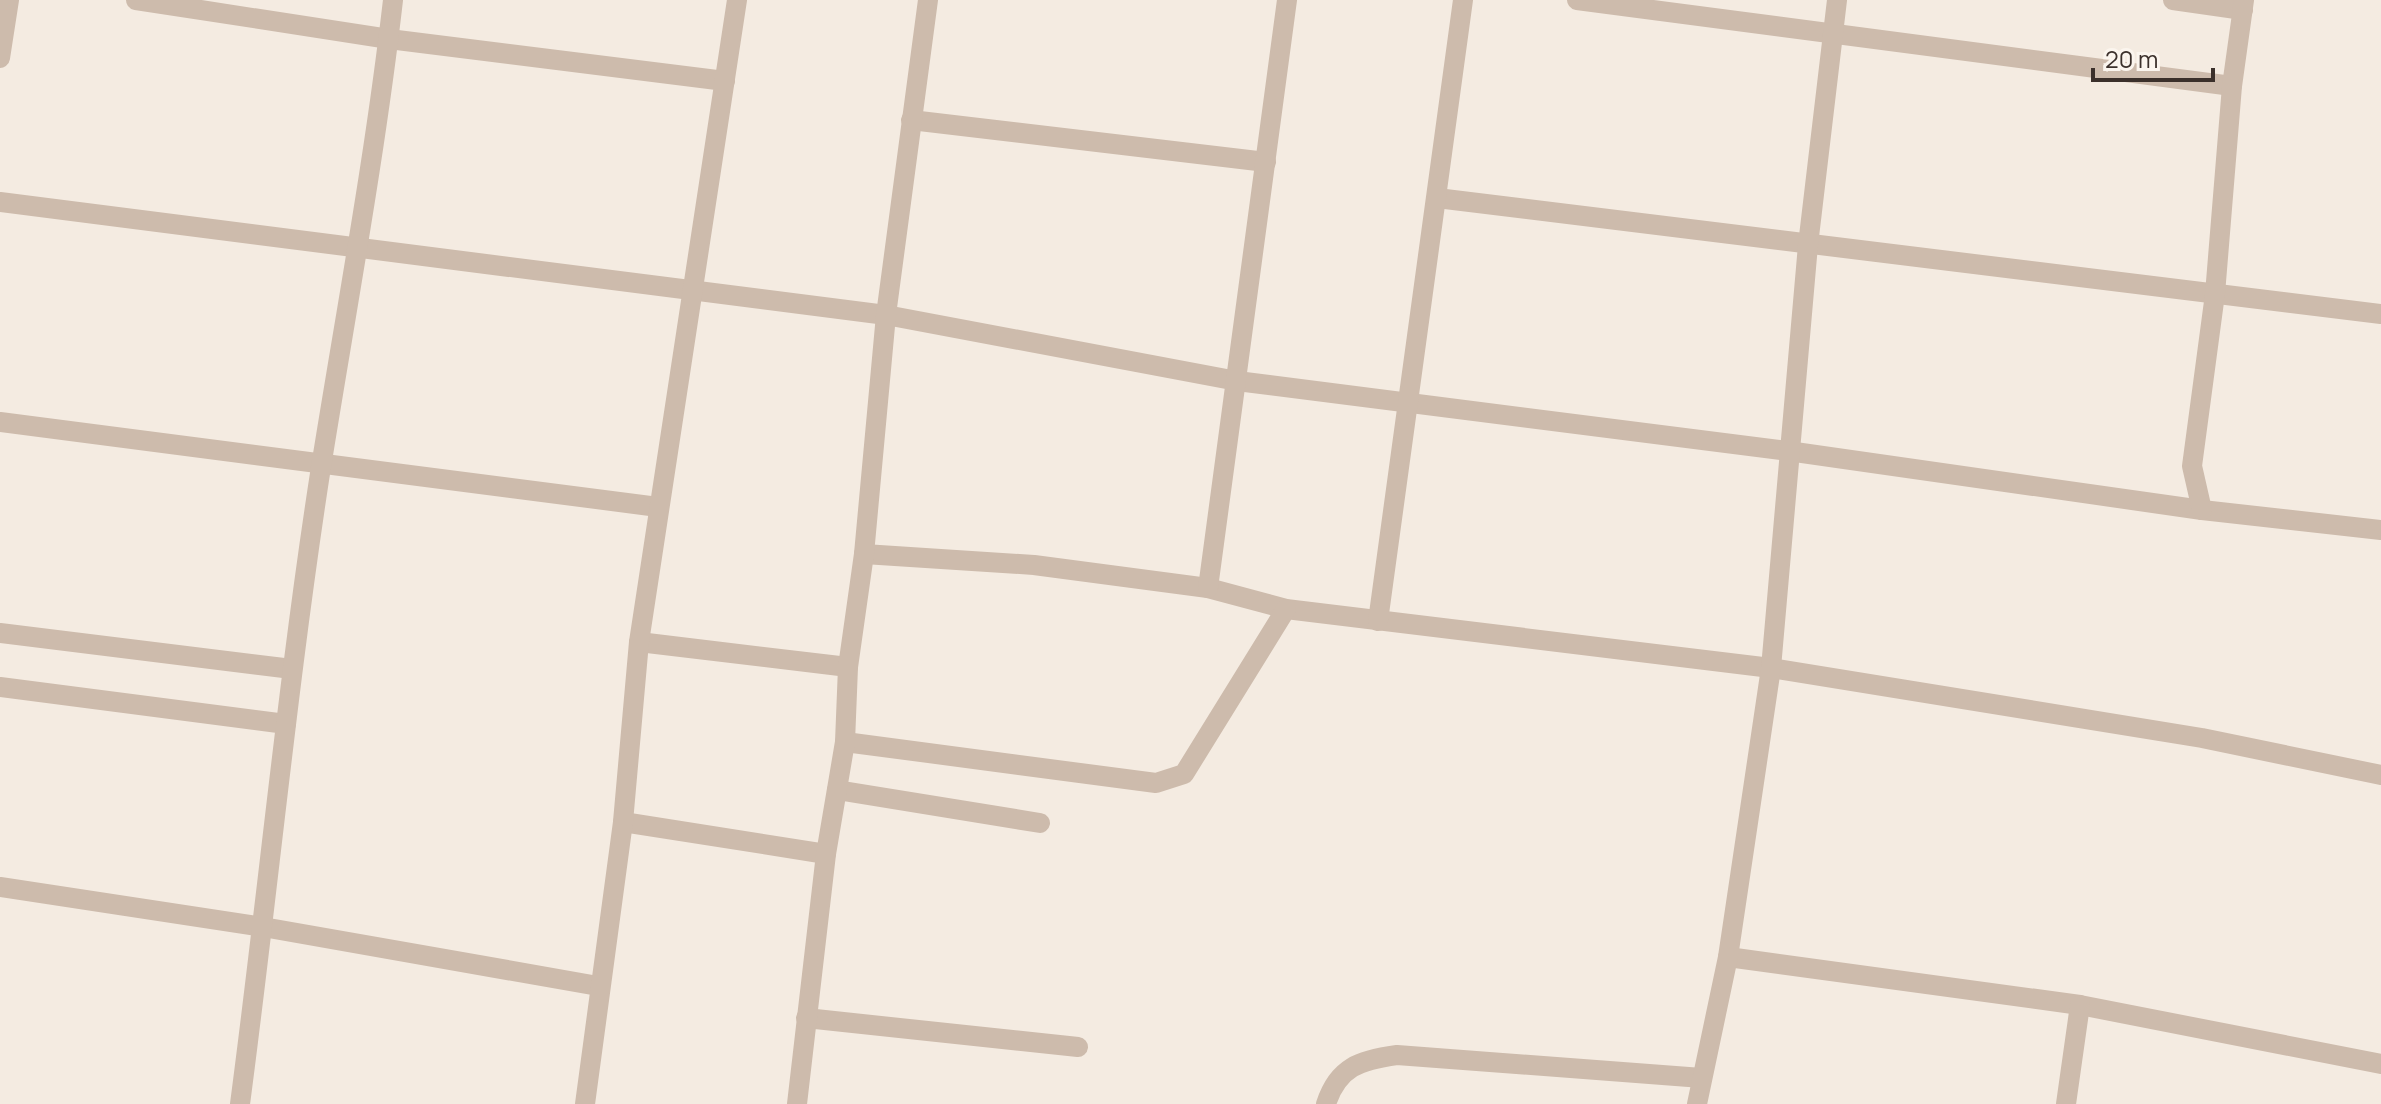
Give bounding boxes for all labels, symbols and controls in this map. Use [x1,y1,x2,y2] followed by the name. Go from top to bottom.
[2093,32,2213,82] scale bar
[2105,42,2158,75] text: 20 m

